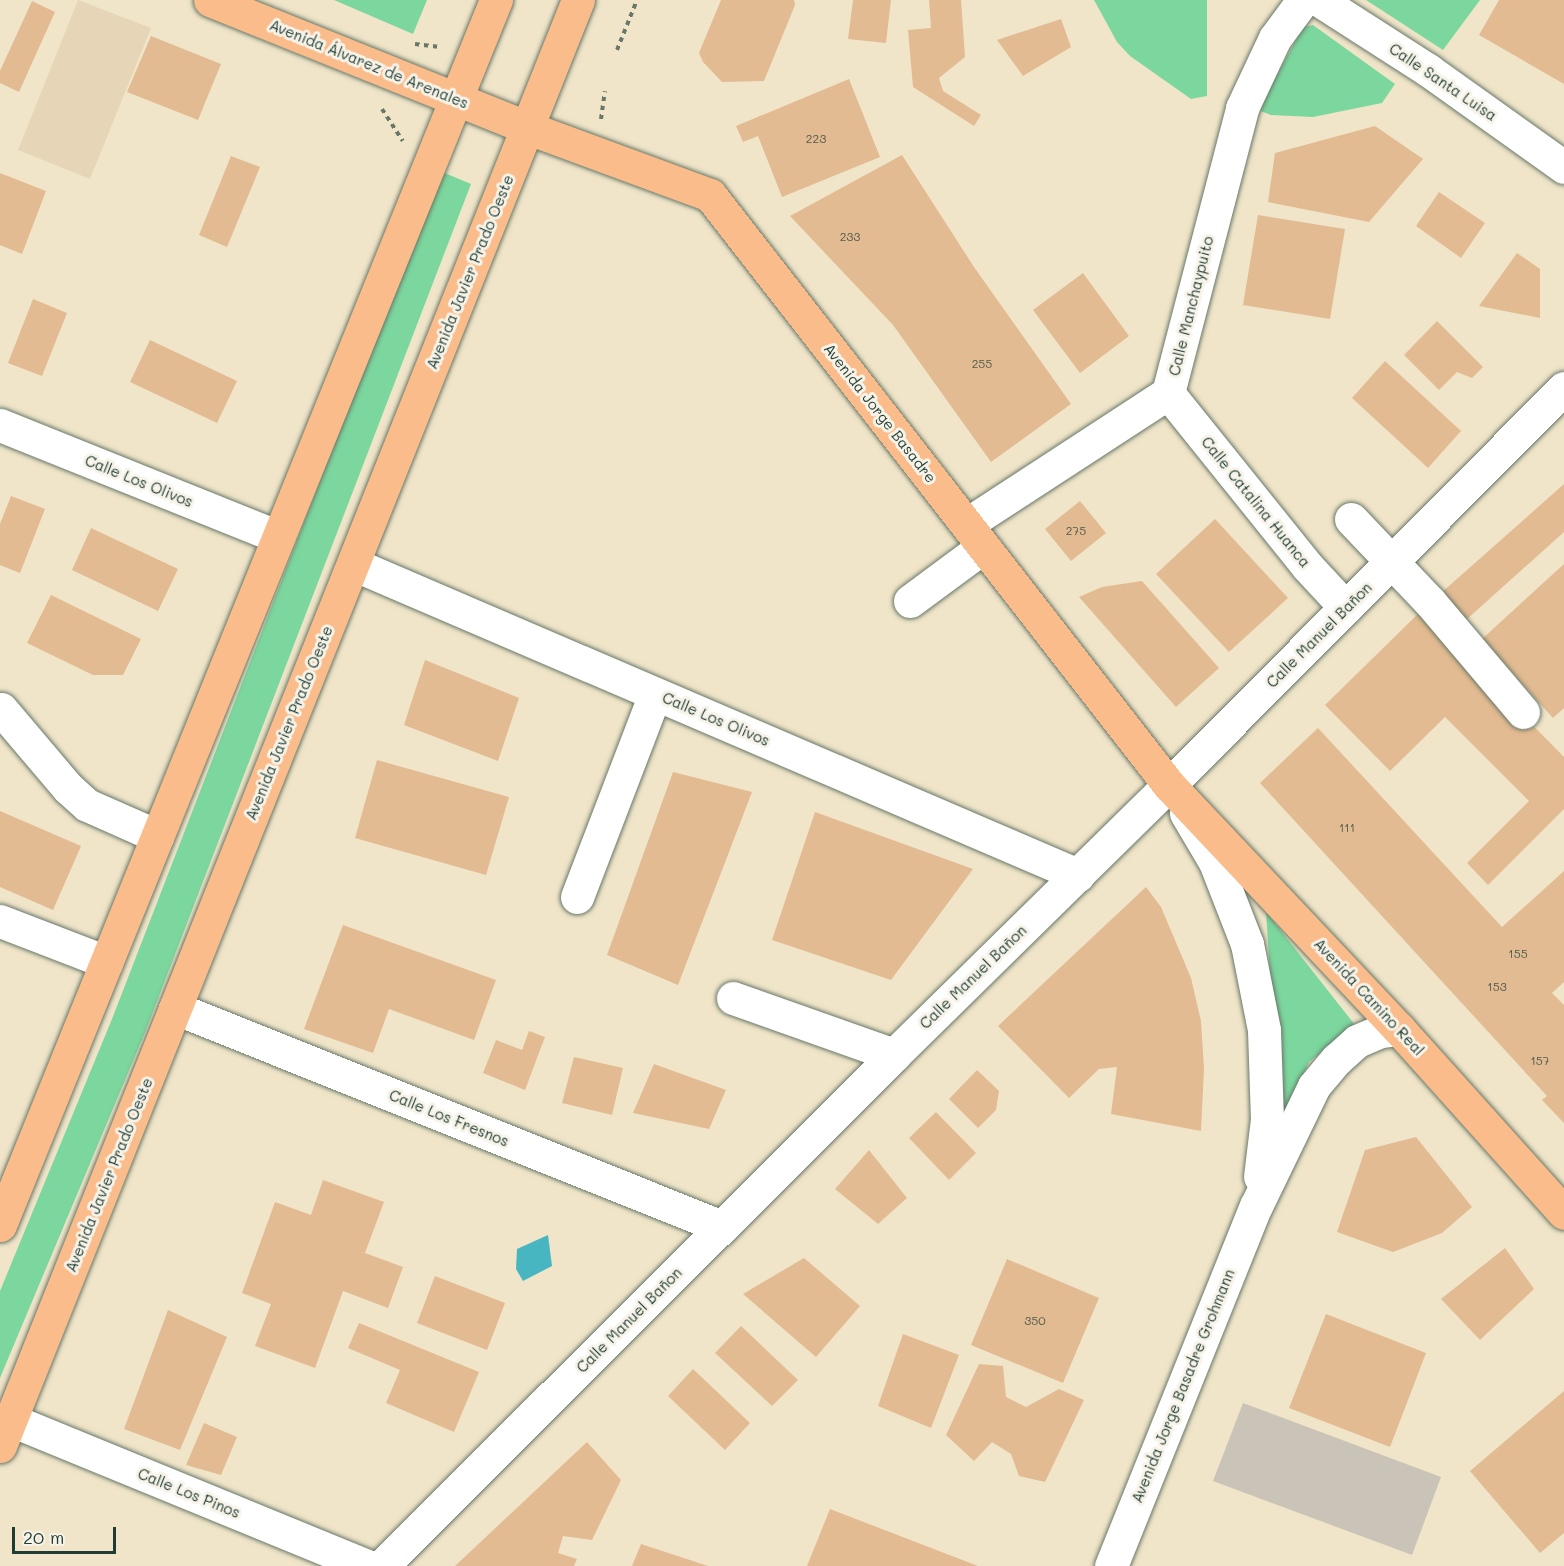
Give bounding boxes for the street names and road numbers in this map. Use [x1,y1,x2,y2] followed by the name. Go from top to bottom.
[267,16,471,112] street label: Avenida Álvarez de Arenales
[1386,39,1500,125] street label: Calle Santa Luisa
[423,172,517,372] street label: Avenida Javier Prado Oeste
[1165,234,1217,378] street label: Calle Manchaypuito
[820,340,940,486] street label: Avenida Jorge Basadre
[1198,433,1314,571] street label: Calle Catalina Huanca
[82,451,196,511] street label: Calle Los Olivos
[1263,579,1375,691] street label: Calle Manuel Bañon
[242,623,336,823] street label: Avenida Javier Prado Oeste
[660,688,772,750] street label: Calle Los Olivos
[916,921,1030,1033] street label: Calle Manuel Bañon
[1310,935,1428,1059] street label: Avenida Camino Real
[62,1075,156,1275] street label: Avenida Javier Prado Oeste
[387,1086,511,1150] street label: Calle Los Fresnos
[573,1264,685,1376] street label: Calle Manuel Bañon
[1128,1267,1238,1505] street label: Avenida Jorge Basadre Grohmann
[135,1464,243,1522] street label: Calle Los Pinos

